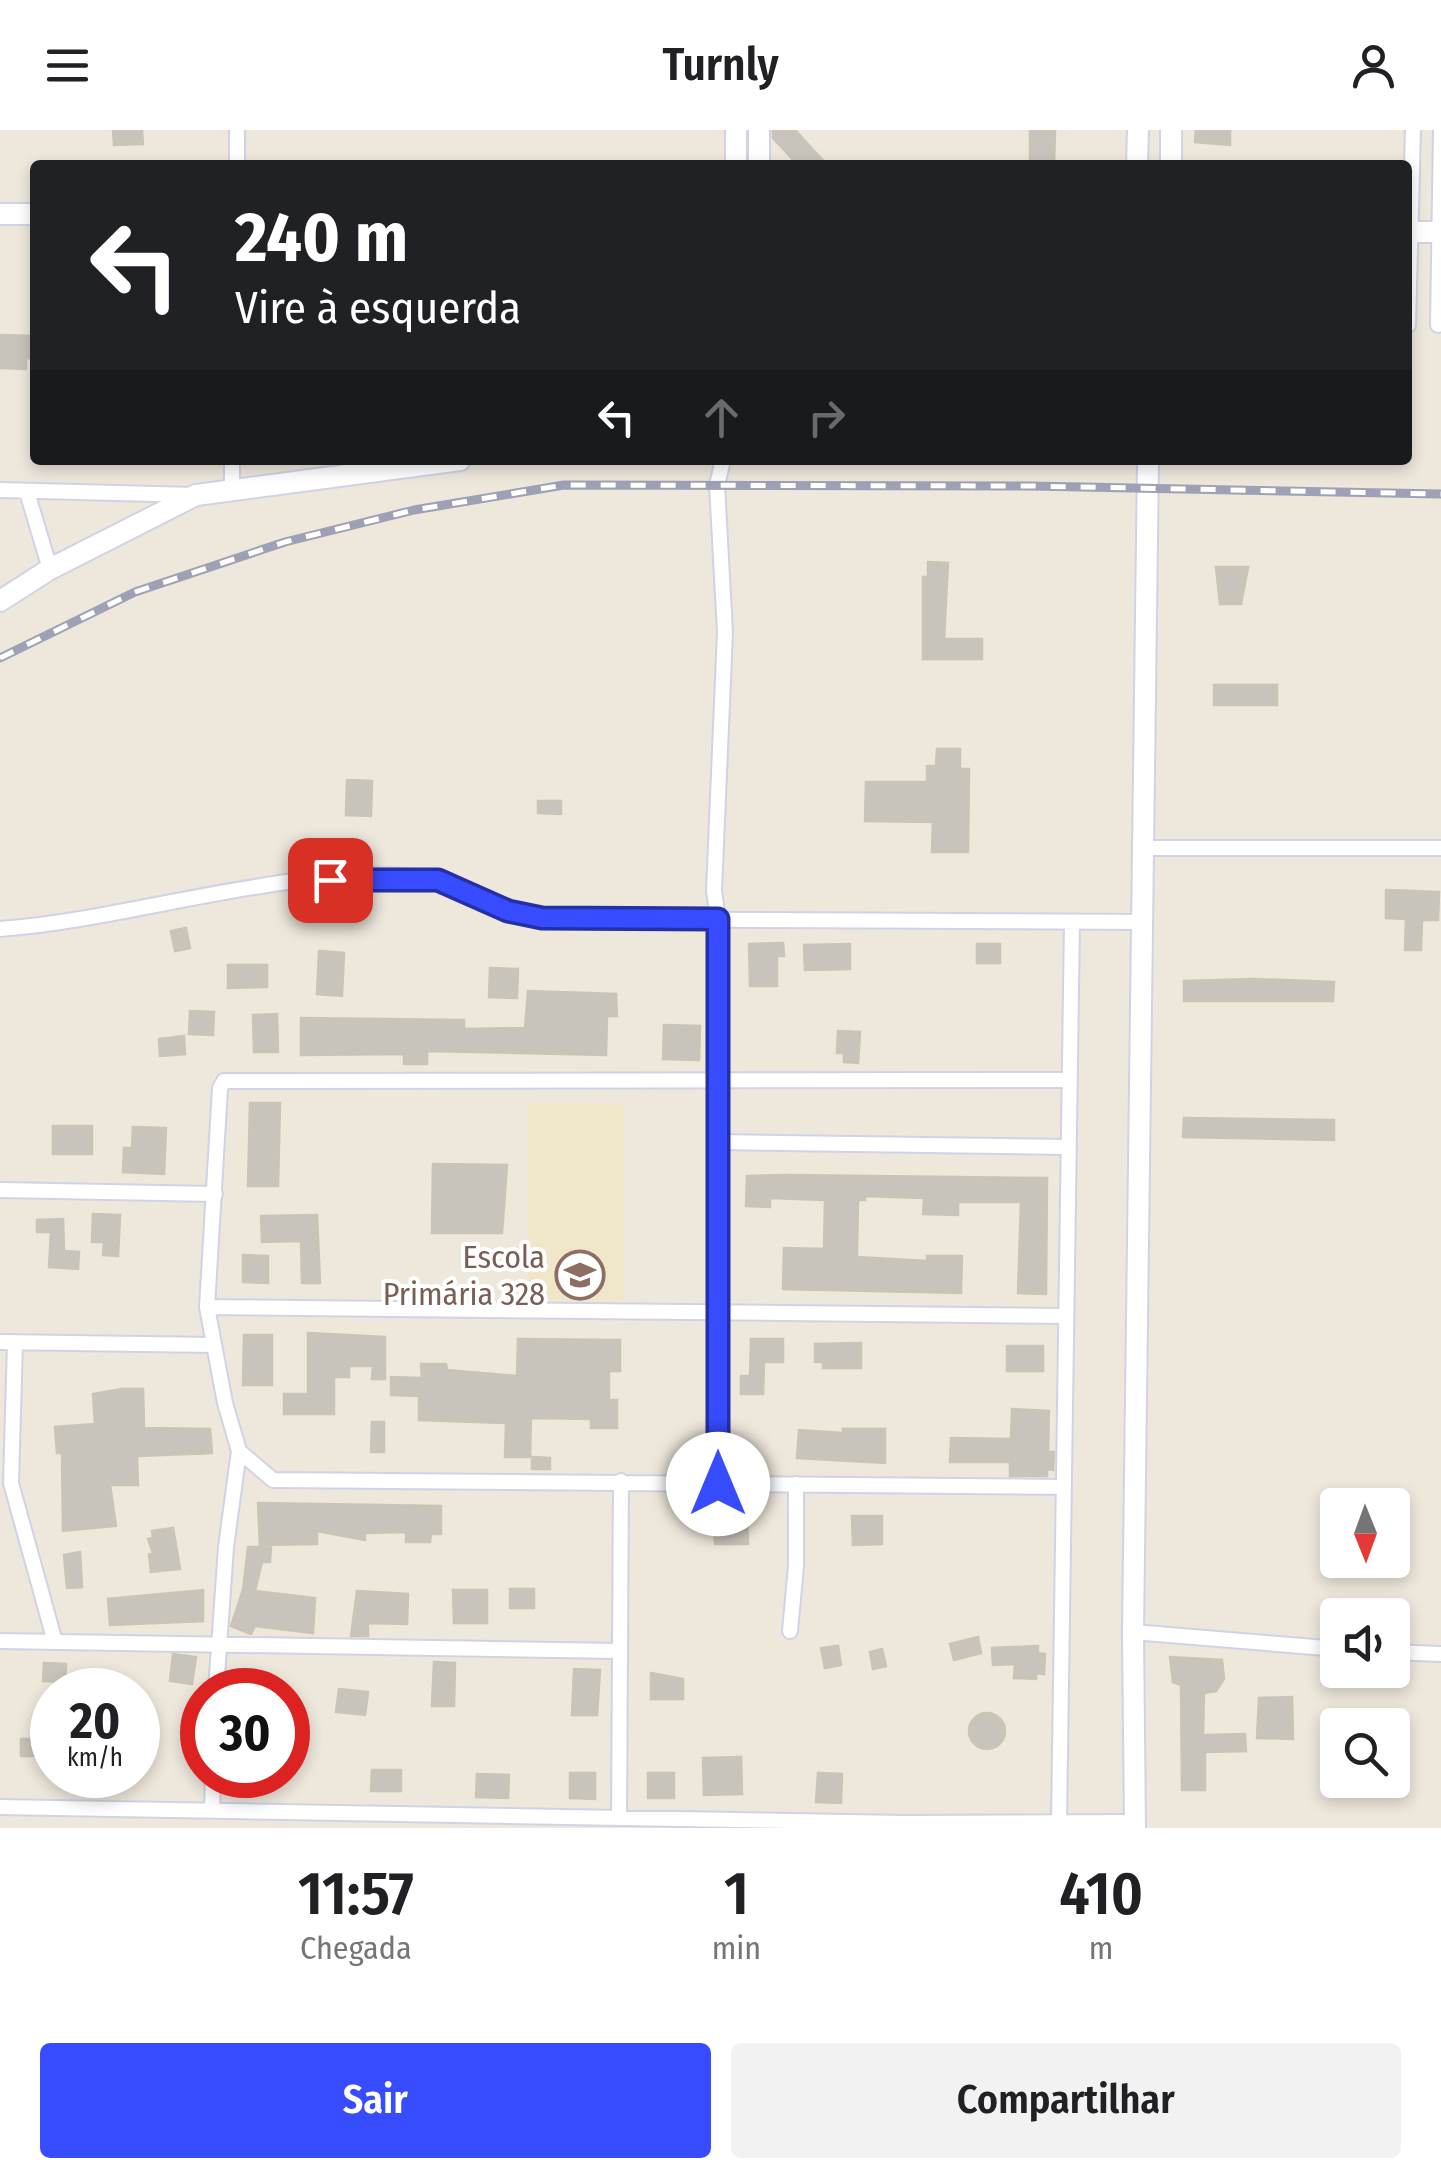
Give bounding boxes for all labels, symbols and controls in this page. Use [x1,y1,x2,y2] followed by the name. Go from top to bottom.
[40,38,95,93] icon: menu
[662,38,779,92] text: Turnly
[1346,38,1401,93] icon: person
[235,196,408,280] text: 240 m
[70,200,200,330] icon: left
[235,281,521,335] text: Vire à esquerda
[589,390,644,445] icon: left
[694,390,749,445] icon: ahead
[799,390,854,445] icon: right
[288,838,373,923] pin
[303,853,358,908] icon: arrive
[383,1238,545,1313] place label: Escola Primária 328
[554,1249,606,1301] school or university icon: Escola Primária 328
[666,1432,770,1536] position arrow
[1320,1488,1410,1578] north arrow
[1320,1488,1410,1798] map controls
[1320,1598,1410,1688] button: sound
[180,1668,310,1798] speed limit sign: 30
[70,1691,120,1751] text: 20
[1320,1708,1410,1798] button: search
[67,1743,123,1773] text: km/h
[298,1858,414,1930] text: 11:57
[724,1858,749,1930] text: 1
[1059,1858,1143,1930] text: 410
[300,1929,412,1967] text: Chegada
[712,1929,761,1967] text: min
[1089,1929,1113,1967] text: m
[40,2043,711,2158] button: Sair
[731,2043,1401,2158] button: Compartilhar

